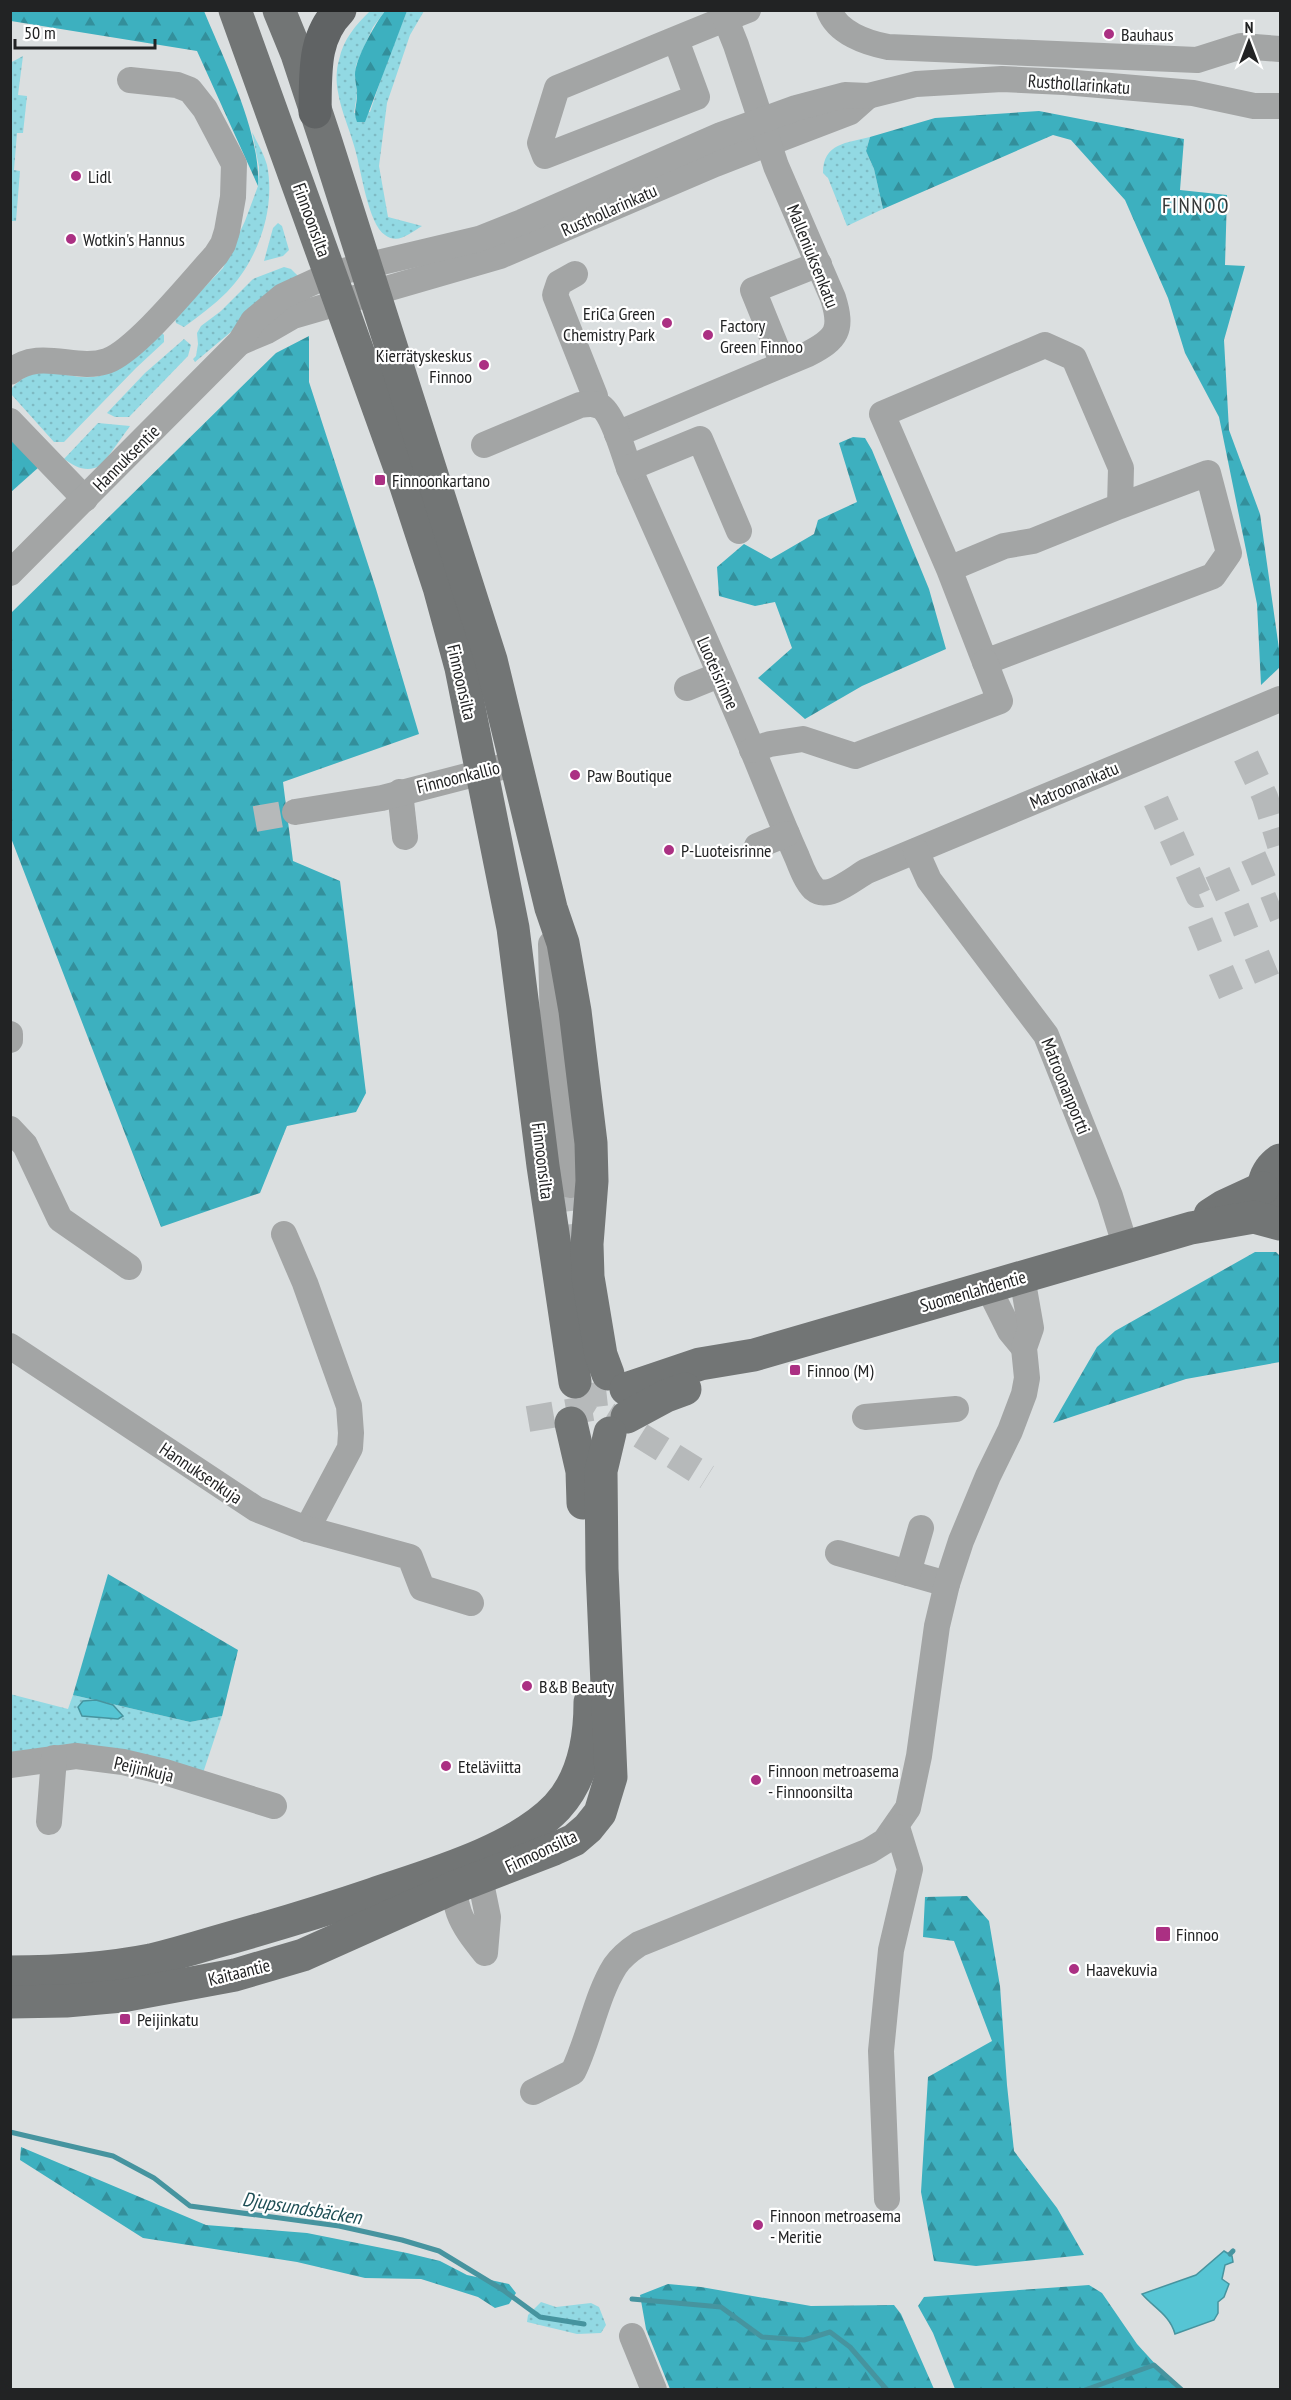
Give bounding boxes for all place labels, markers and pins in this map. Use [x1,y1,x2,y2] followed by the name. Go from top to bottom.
[1121,23,1174,46] place label: Bauhaus
[1102,27,1116,41] marker: Bauhaus
[88,165,112,188] place label: Lidl
[69,169,83,183] marker: Lidl
[83,228,185,251] place label: Wotkin's Hannus
[64,232,78,246] marker: Wotkin's Hannus
[563,302,655,346] place label: EriCa Green Chemistry Park
[720,314,803,358] place label: Factory Green Finnoo
[660,316,674,330] marker: EriCa Green Chemistry Park
[701,328,715,342] marker: Factory Green Finnoo
[376,344,472,388] place label: Kierrätyskeskus Finnoo
[477,358,491,372] marker: Kierrätyskeskus Finnoo
[392,469,490,492] place label: Finnoonkartano
[373,473,387,487] marker: Finnoonkartano
[587,764,672,787] place label: Paw Boutique
[568,768,582,782] marker: Paw Boutique
[681,839,771,862] place label: P-Luoteisrinne
[662,843,676,857] marker: P-Luoteisrinne
[807,1359,874,1382] place label: Finnoo (M)
[788,1363,802,1377] marker: Finnoo (M)
[539,1675,614,1698] place label: B&B Beauty
[520,1679,534,1693] marker: B&B Beauty
[458,1755,521,1778] place label: Eteläviitta
[439,1759,453,1773] marker: Eteläviitta
[768,1759,899,1803] place label: Finnoon metroasema - Finnoonsilta
[749,1773,763,1787] marker: Finnoon metroasema - Finnoonsilta
[1176,1923,1219,1946] place label: Finnoo
[1154,1925,1172,1943] marker: Finnoo
[1086,1958,1157,1981] place label: Haavekuvia
[1067,1962,1081,1976] marker: Haavekuvia
[137,2008,199,2031] place label: Peijinkatu
[118,2012,132,2026] marker: Peijinkatu
[770,2204,901,2248] place label: Finnoon metroasema - Meritie
[751,2218,765,2232] marker: Finnoon metroasema - Meritie

